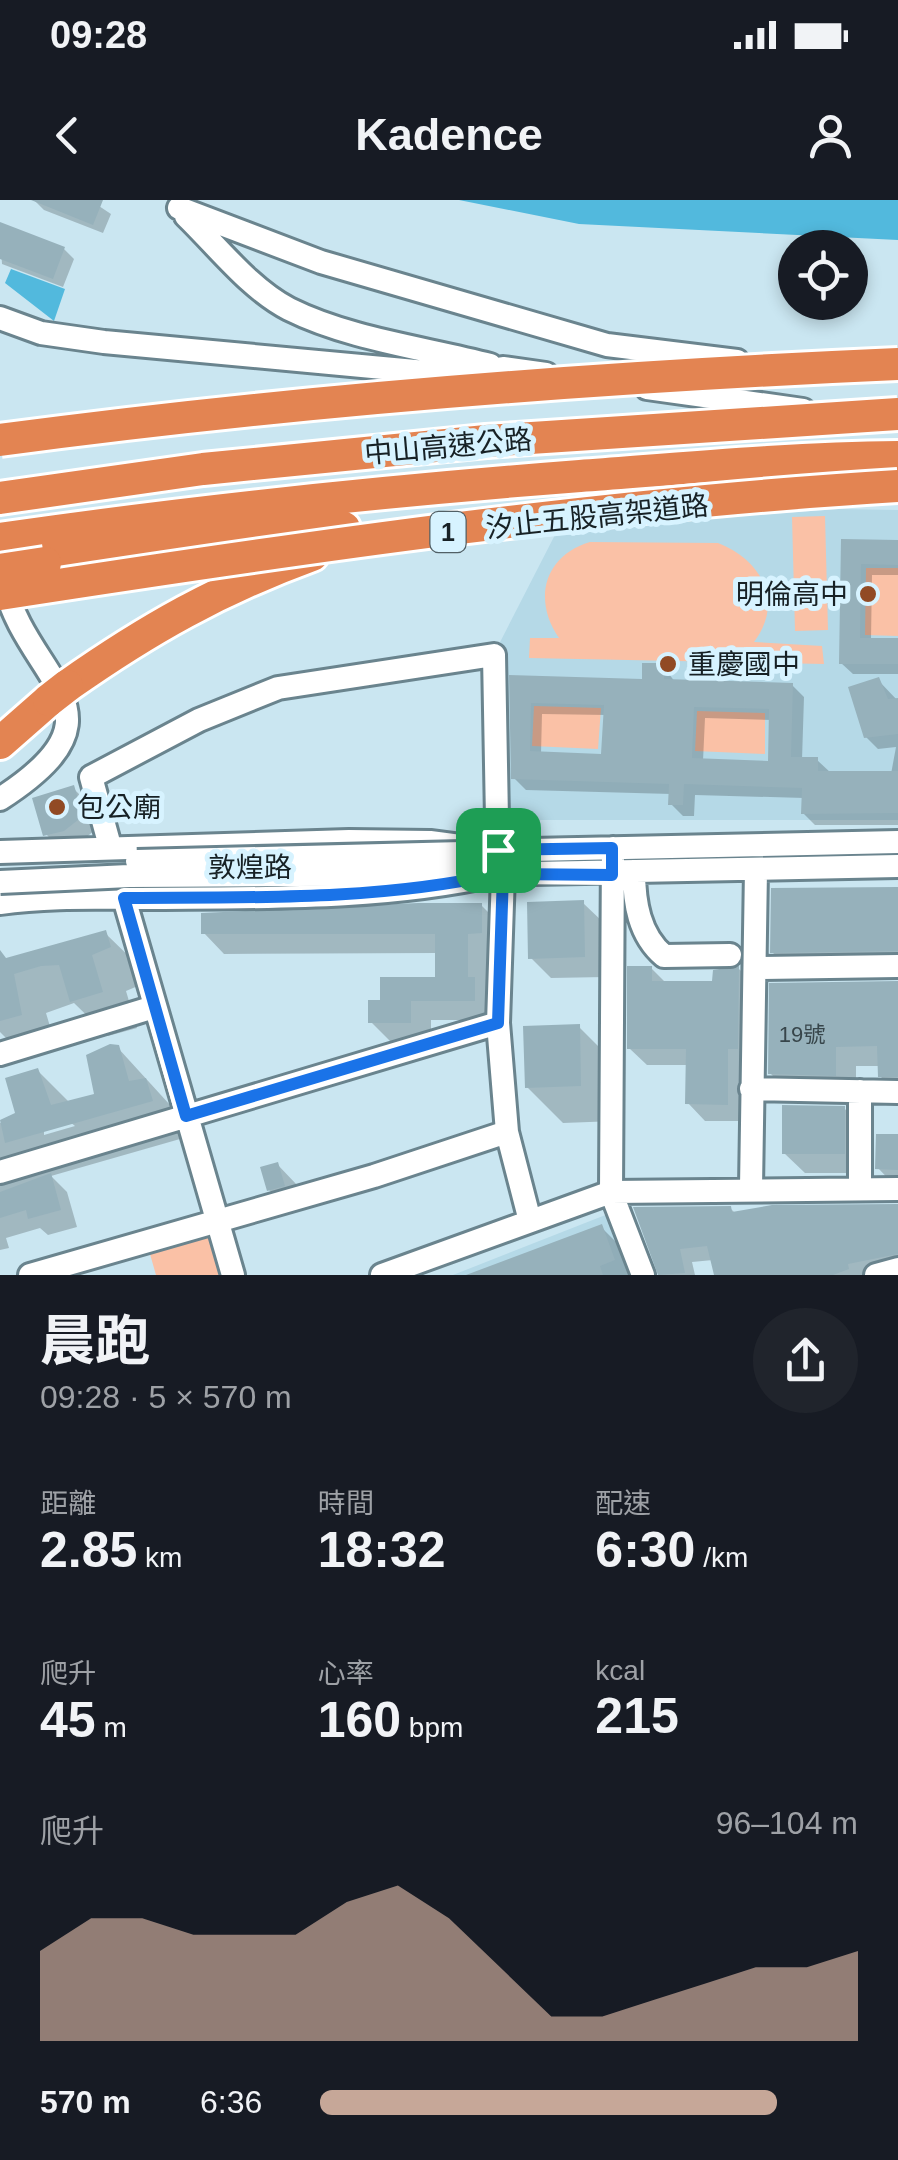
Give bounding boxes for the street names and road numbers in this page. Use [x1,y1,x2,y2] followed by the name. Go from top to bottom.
[363,424,533,469] street label: 中山高速公路
[484,489,710,544] street label: 汐止五股高架道路
[430,512,466,552] road number: 1
[208,852,292,883] street label: 敦煌路

